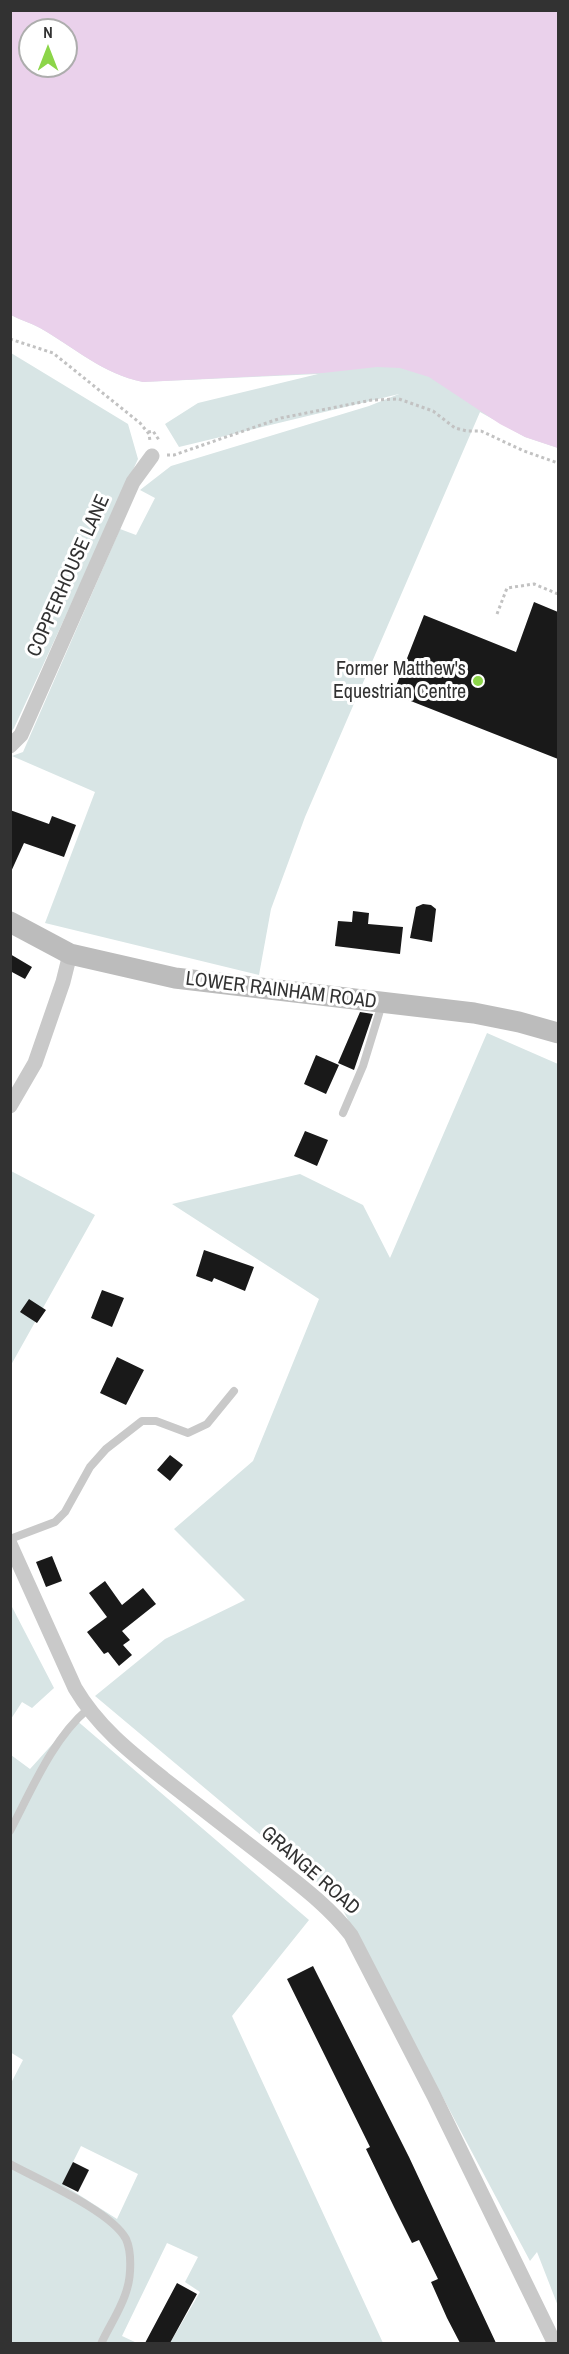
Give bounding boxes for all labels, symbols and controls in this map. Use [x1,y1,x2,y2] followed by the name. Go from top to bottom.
[18,18,78,78] north arrow
[43,21,53,43] text: N
[22,491,116,661] street label: COPPERHOUSE LANE
[333,658,466,705] place label: Former Matthew's Equestrian Centre
[471,674,485,688] marker: Former Matthew's Equestrian Centre
[184,967,378,1015] street label: LOWER RAINHAM ROAD
[256,1822,364,1920] street label: GRANGE ROAD

